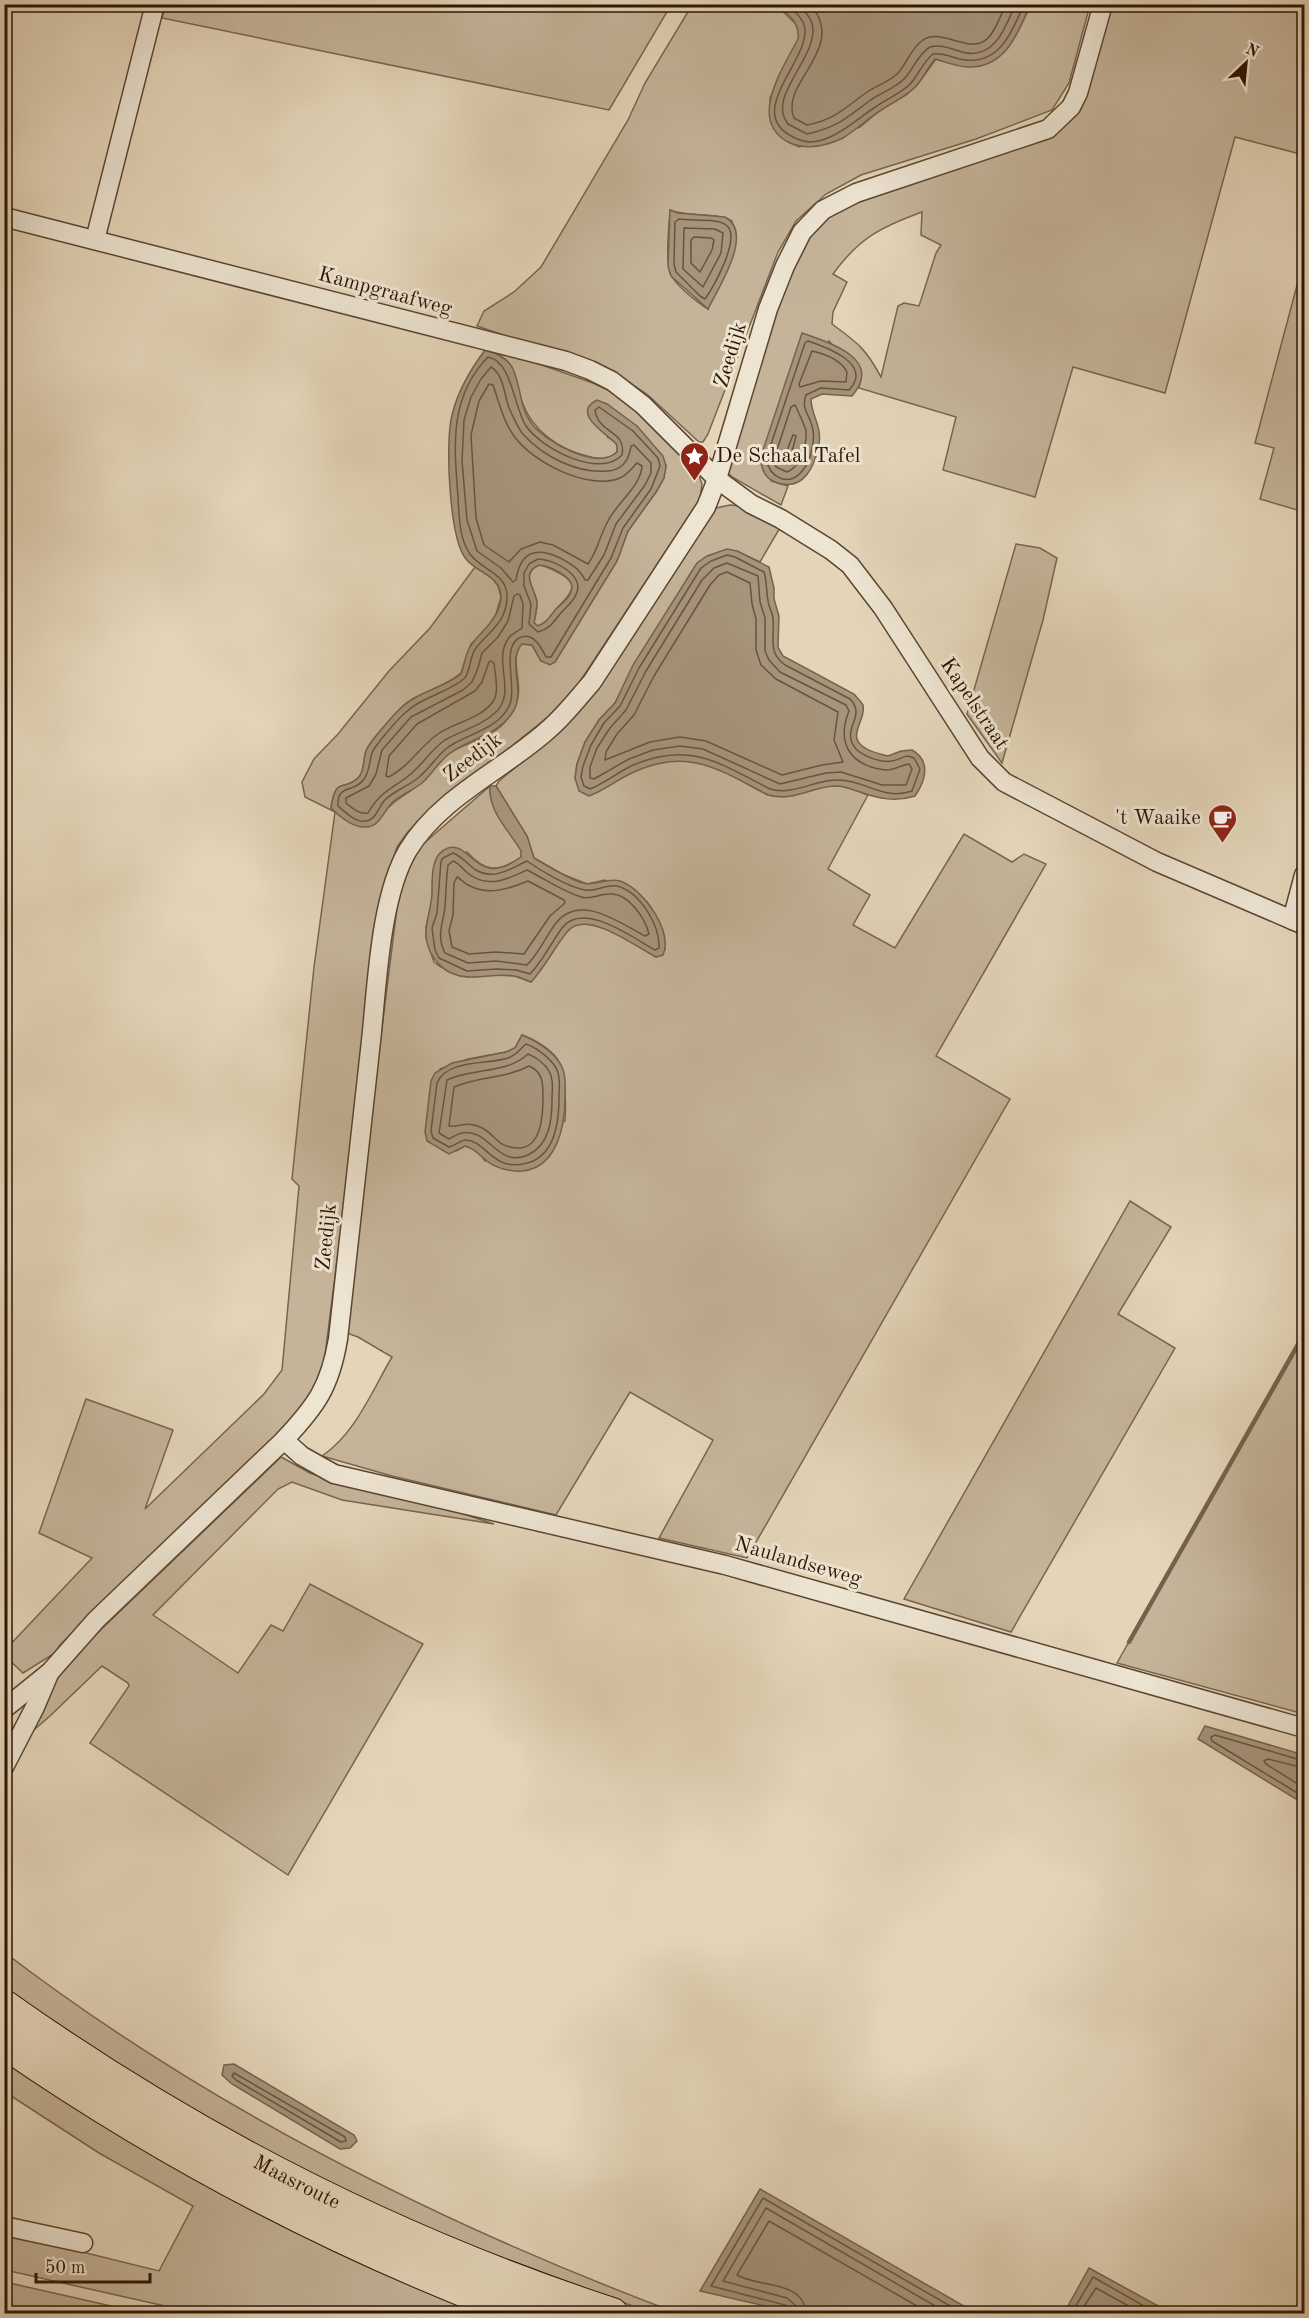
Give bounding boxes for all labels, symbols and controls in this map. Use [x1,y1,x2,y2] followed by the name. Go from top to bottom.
[1216,33,1276,93] north arrow
[1243,41,1261,62] text: N
[316,264,455,320] street label: Kampgraafweg
[711,320,751,390] street label: Zeedijk
[679,440,711,482] place icon: De Schaal Tafel
[716,446,861,467] place label: De Schaal Tafel
[936,654,1012,754] street label: Kapelstraat
[440,729,506,787] street label: Zeedijk
[1206,802,1238,844] cafe icon: 't Waaike
[1115,808,1201,829] place label: 't Waaike
[313,1202,341,1272] street label: Zeedijk
[732,1534,865,1590] street label: Naulandseweg
[249,2152,343,2213] street label: Maasroute
[36,2246,150,2284] scale bar
[45,2259,85,2277] text: 50 m

